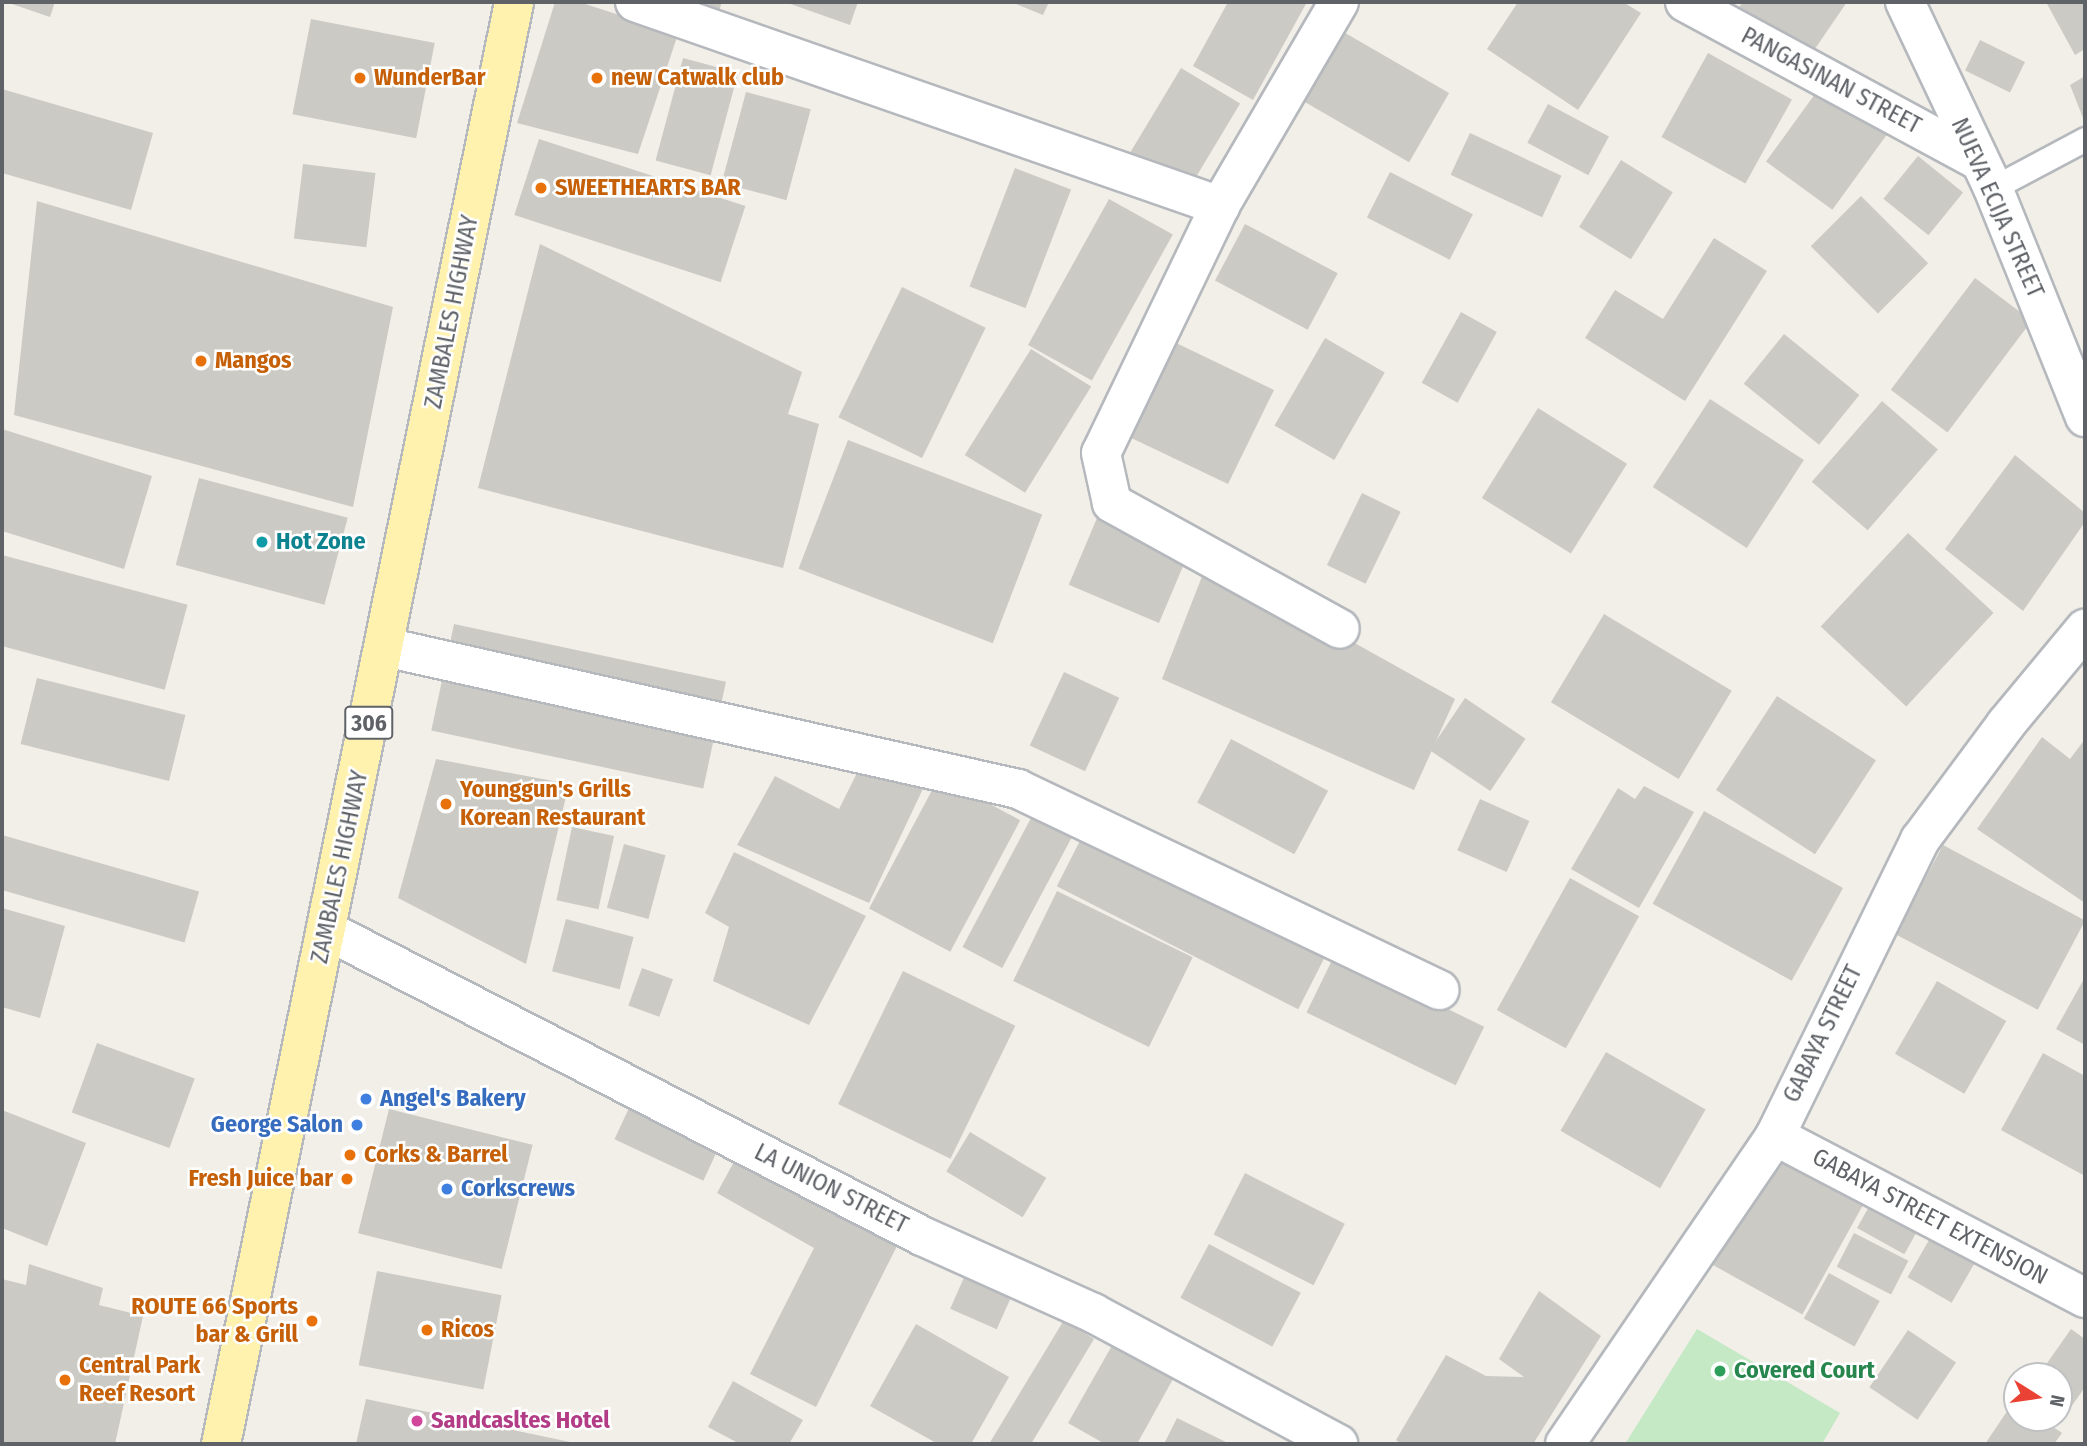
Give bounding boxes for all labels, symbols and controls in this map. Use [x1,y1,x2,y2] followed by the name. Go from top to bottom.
[1736,21,1926,141] street label: PANGASINAN STREET
[374,64,485,92] place label: WunderBar
[611,64,784,92] place label: new Catwalk club
[352,70,368,86] marker: WunderBar
[589,70,605,86] marker: new Catwalk club
[1944,114,2050,302] street label: NUEVA ECIJA STREET
[555,174,741,202] place label: SWEETHEARTS BAR
[533,180,549,196] marker: SWEETHEARTS BAR
[419,213,485,411] street label: ZAMBALES HIGHWAY
[215,347,292,375] place label: Mangos
[193,353,209,369] marker: Mangos
[276,528,366,556] place label: Hot Zone
[254,534,270,550] marker: Hot Zone
[343,704,395,743] road number: 306
[306,768,374,966] street label: ZAMBALES HIGHWAY
[460,776,645,832] place label: Younggun's Grills Korean Restaurant
[438,796,454,812] marker: Younggun's Grills Korean Restaurant
[1777,961,1869,1107] street label: GABAYA STREET
[380,1085,526,1113] place label: Angel's Bakery
[358,1091,374,1107] marker: Angel's Bakery
[211,1111,343,1139] place label: George Salon
[349,1117,365,1133] marker: George Salon
[749,1138,913,1240] street label: LA UNION STREET
[364,1141,508,1169] place label: Corks & Barrel
[1807,1143,2053,1291] street label: GABAYA STREET EXTENSION
[342,1147,358,1163] marker: Corks & Barrel
[189,1165,333,1193] place label: Fresh Juice bar
[339,1171,355,1187] marker: Fresh Juice bar
[461,1175,575,1203] place label: Corkscrews
[439,1181,455,1197] marker: Corkscrews
[131,1293,298,1349] place label: ROUTE 66 Sports bar & Grill
[304,1313,320,1329] marker: ROUTE 66 Sports bar & Grill
[441,1316,494,1344] place label: Ricos
[419,1322,435,1338] marker: Ricos
[79,1352,200,1408] place label: Central Park Reef Resort
[1734,1357,1875,1385] place label: Covered Court
[2003,1362,2073,1432] north arrow
[1712,1363,1728,1379] marker: Covered Court
[57,1372,73,1388] marker: Central Park Reef Resort
[2045,1393,2070,1409] text: N
[431,1407,610,1435] place label: Sandcasltes Hotel
[409,1413,425,1429] marker: Sandcasltes Hotel

